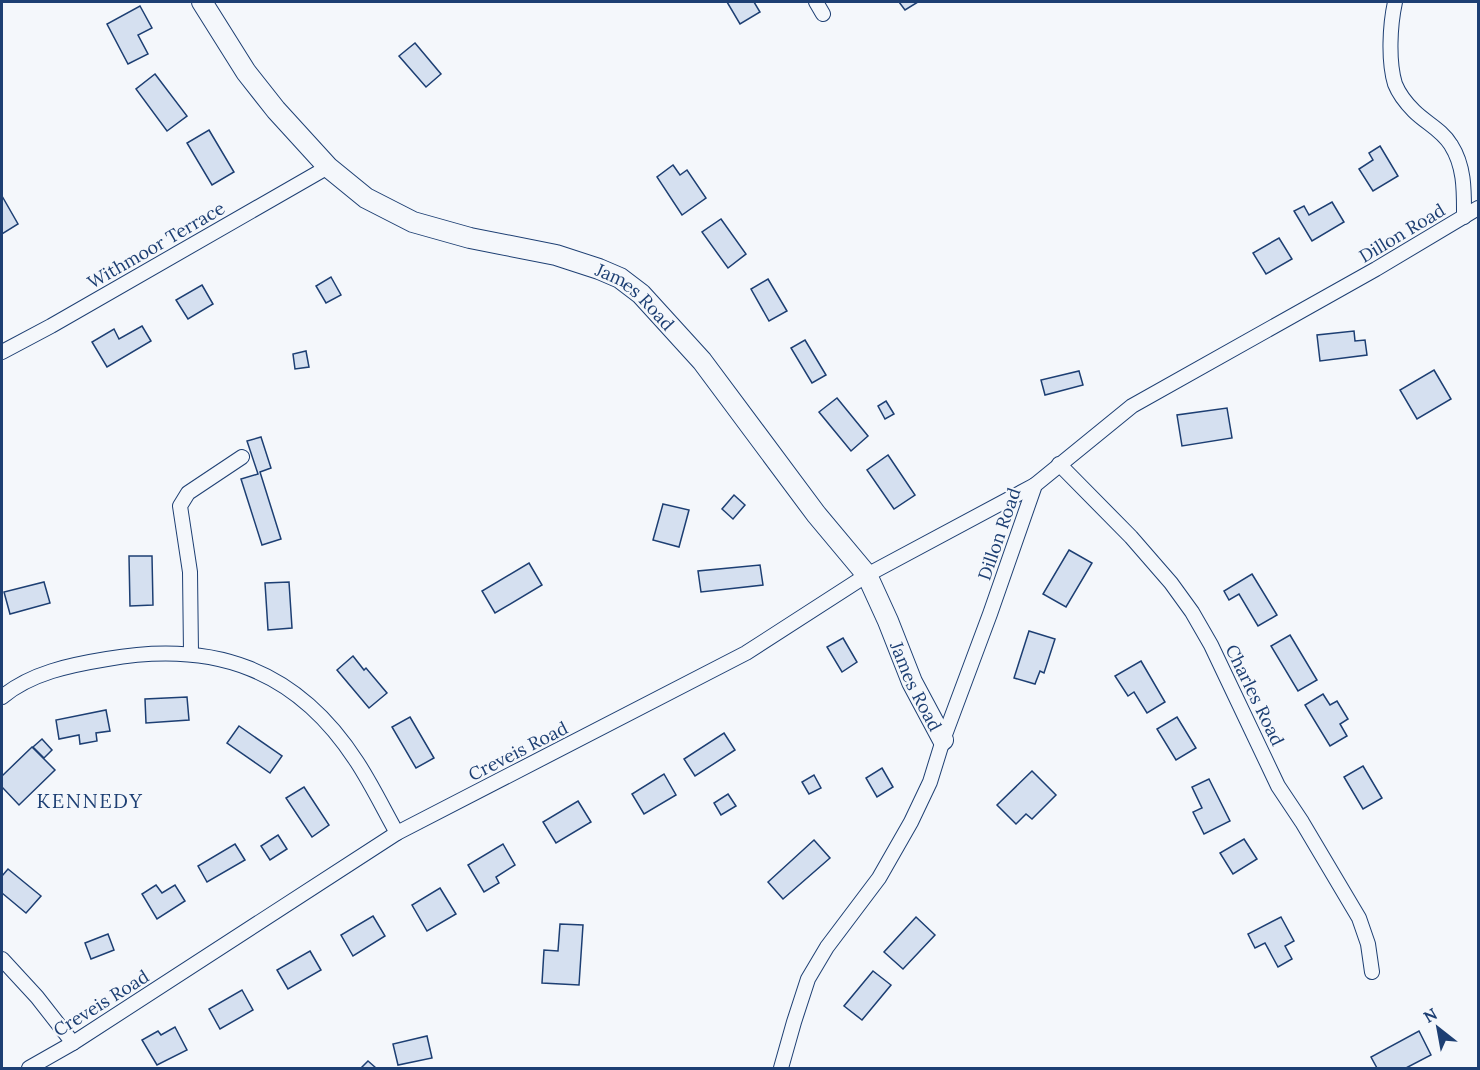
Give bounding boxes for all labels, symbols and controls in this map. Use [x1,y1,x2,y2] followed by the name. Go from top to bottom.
[83,196,229,294] street label: Withmoor Terrace
[1355,198,1449,268] street label: Dillon Road
[591,257,680,335] street label: James Road
[972,485,1026,583] street label: Dillon Road
[885,637,948,735] street label: James Road
[1221,641,1290,750] street label: Charles Road
[464,716,572,786] street label: Creveis Road
[37,788,143,813] district label: KENNEDY
[49,964,153,1042] street label: Creveis Road
[1408,998,1468,1058] north arrow
[1420,1003,1441,1027] text: N

